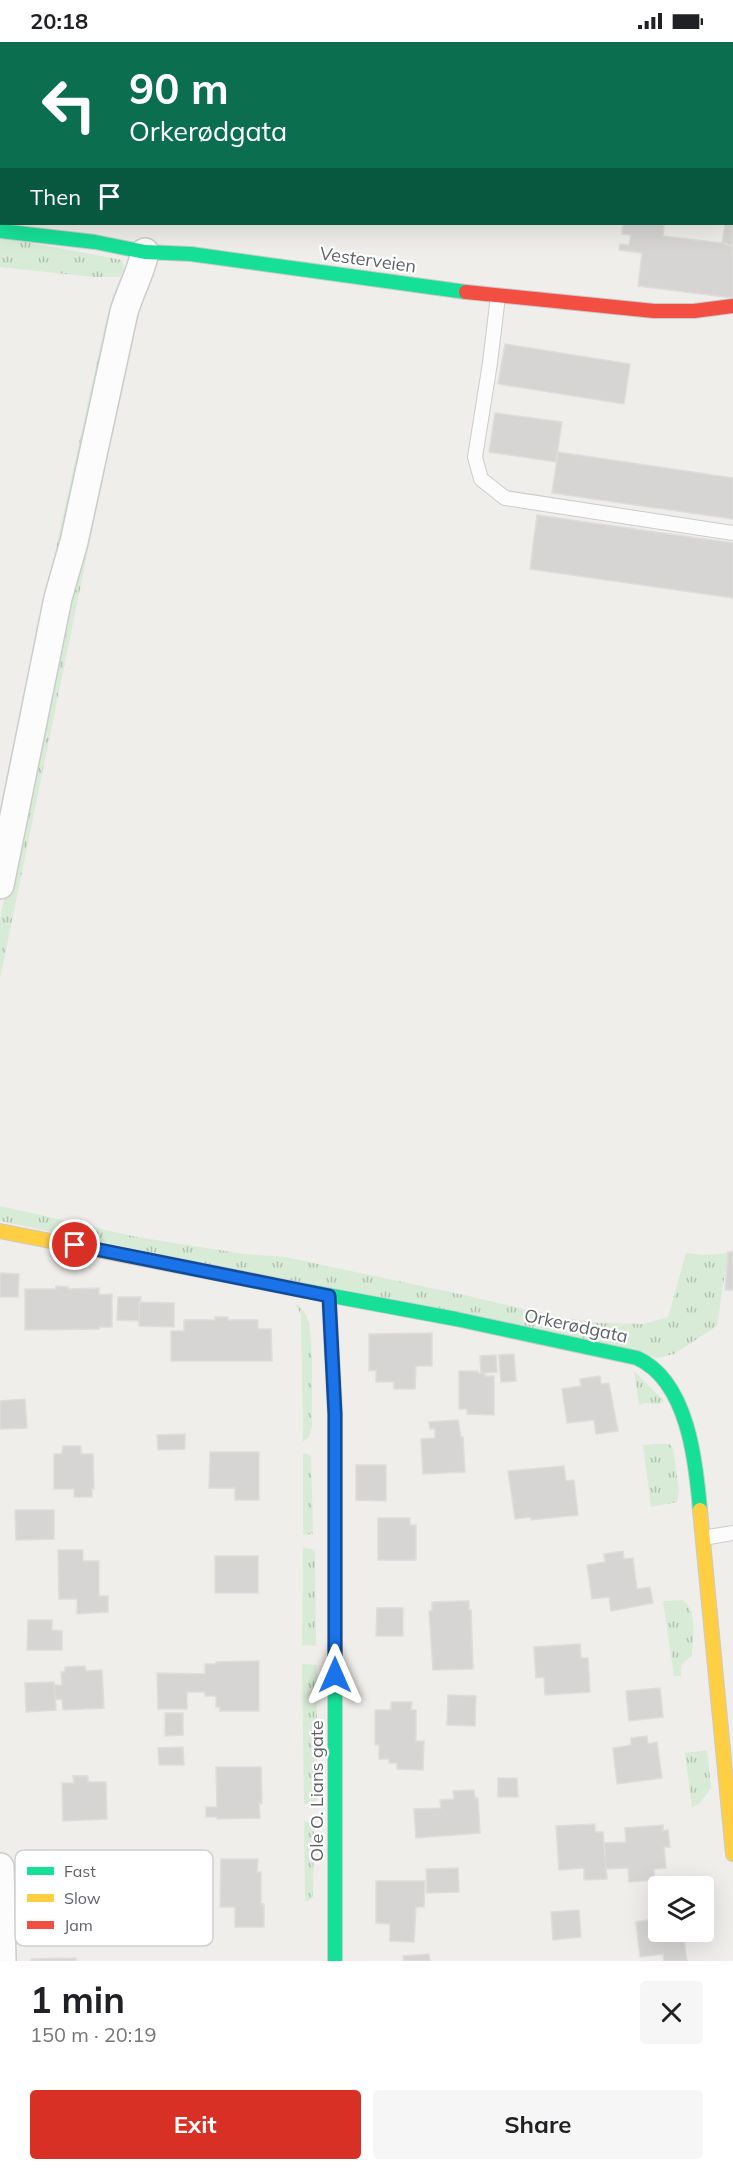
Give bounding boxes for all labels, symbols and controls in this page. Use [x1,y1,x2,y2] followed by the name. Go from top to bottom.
[30,7,88,35] text: 20:18
[129,62,229,115] text: 90 m
[30,66,108,144] icon: left
[129,114,287,148] text: Orkerødgata
[93,180,126,213] icon: arrive
[30,183,81,211] text: Then
[318,241,418,278] street label: Vesterveien
[49,1219,100,1270] pin
[58,1228,91,1261] icon: arrive
[522,1303,630,1348] street label: Orkerødgata
[303,1643,367,1707] position arrow
[305,1720,328,1862] street label: Ole O. Lians gate
[15,1850,213,1946] legend
[64,1861,96,1881] text: Fast
[648,1876,714,1942] map controls
[648,1876,714,1942] button: layers
[64,1888,101,1908] text: Slow
[64,1915,93,1935] text: Jam
[30,1977,125,2022] text: 1 min
[640,1981,703,2044] button: close
[30,2022,156,2047] text: 150 m · 20:19
[30,2090,361,2159] button: Exit
[373,2090,703,2159] button: Share

